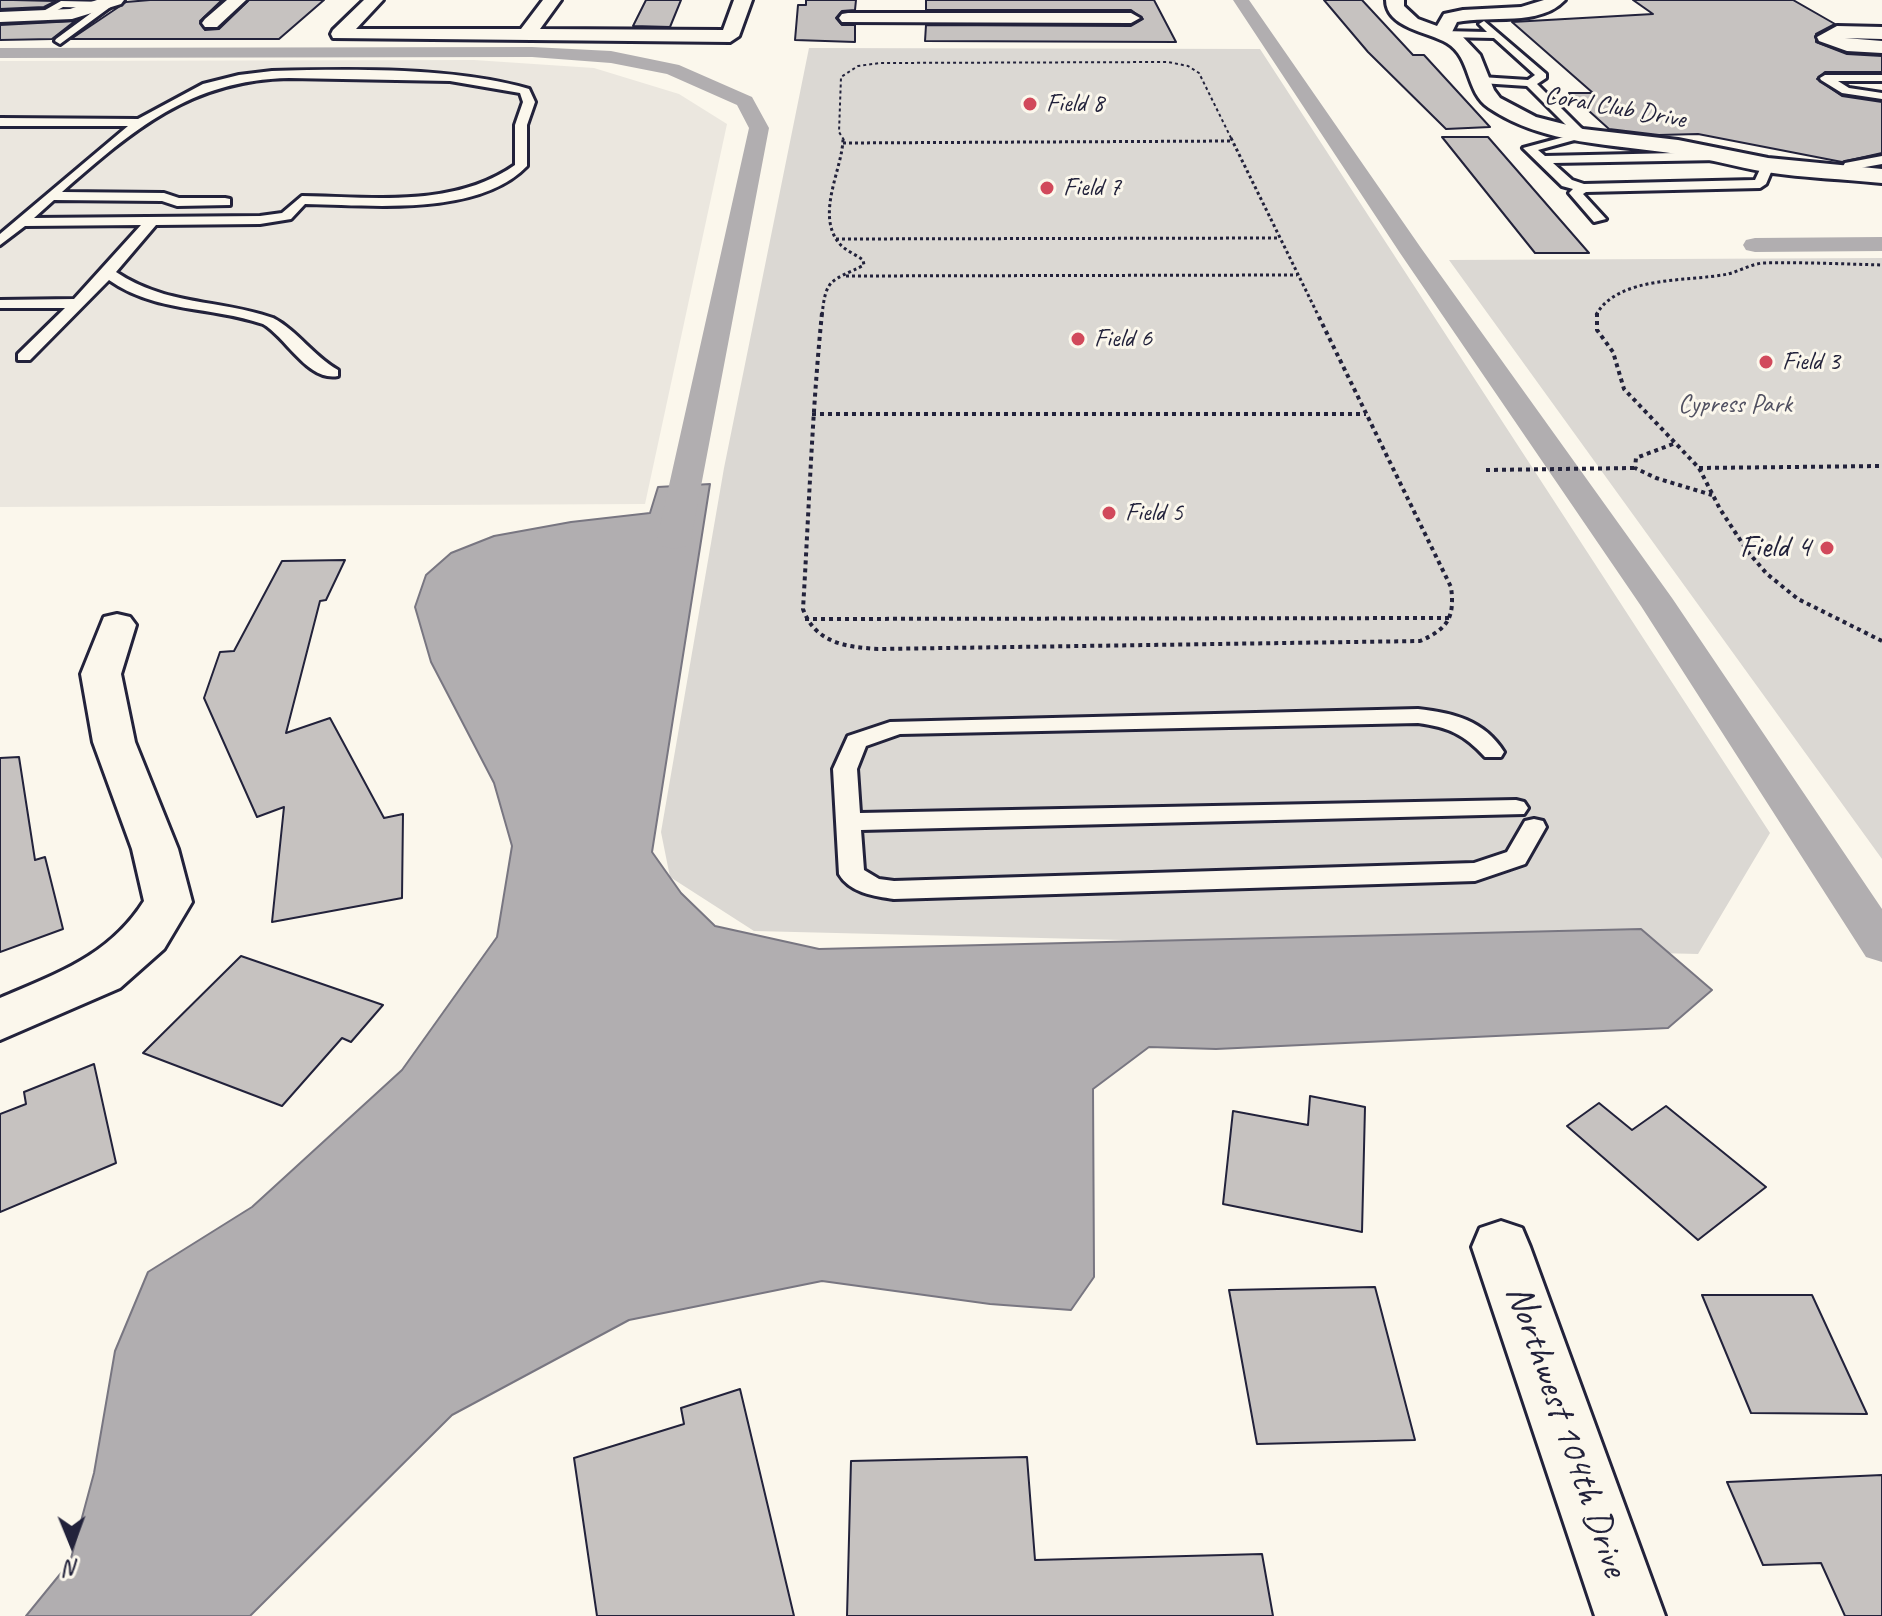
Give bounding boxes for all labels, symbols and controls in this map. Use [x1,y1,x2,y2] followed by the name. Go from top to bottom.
[1542,80,1688,136] street label: Coral Club Drive
[1046,88,1104,120] place label: Field 8
[1021,95,1039,113] marker: Field 8
[1063,172,1121,204] place label: Field 7
[1038,179,1056,197] marker: Field 7
[1094,323,1152,355] place label: Field 6
[1069,330,1087,348] marker: Field 6
[1782,346,1840,378] place label: Field 3
[1757,353,1775,371] marker: Field 3
[1678,389,1792,421] park label: Cypress Park
[1125,497,1183,529] place label: Field 5
[1100,504,1118,522] marker: Field 5
[1740,529,1811,567] place label: Field 4
[1818,539,1836,557] marker: Field 4
[1495,1279,1637,1583] street label: Northwest 104th Drive
[32,1504,112,1584] north arrow
[65,1554,79,1582] text: N

